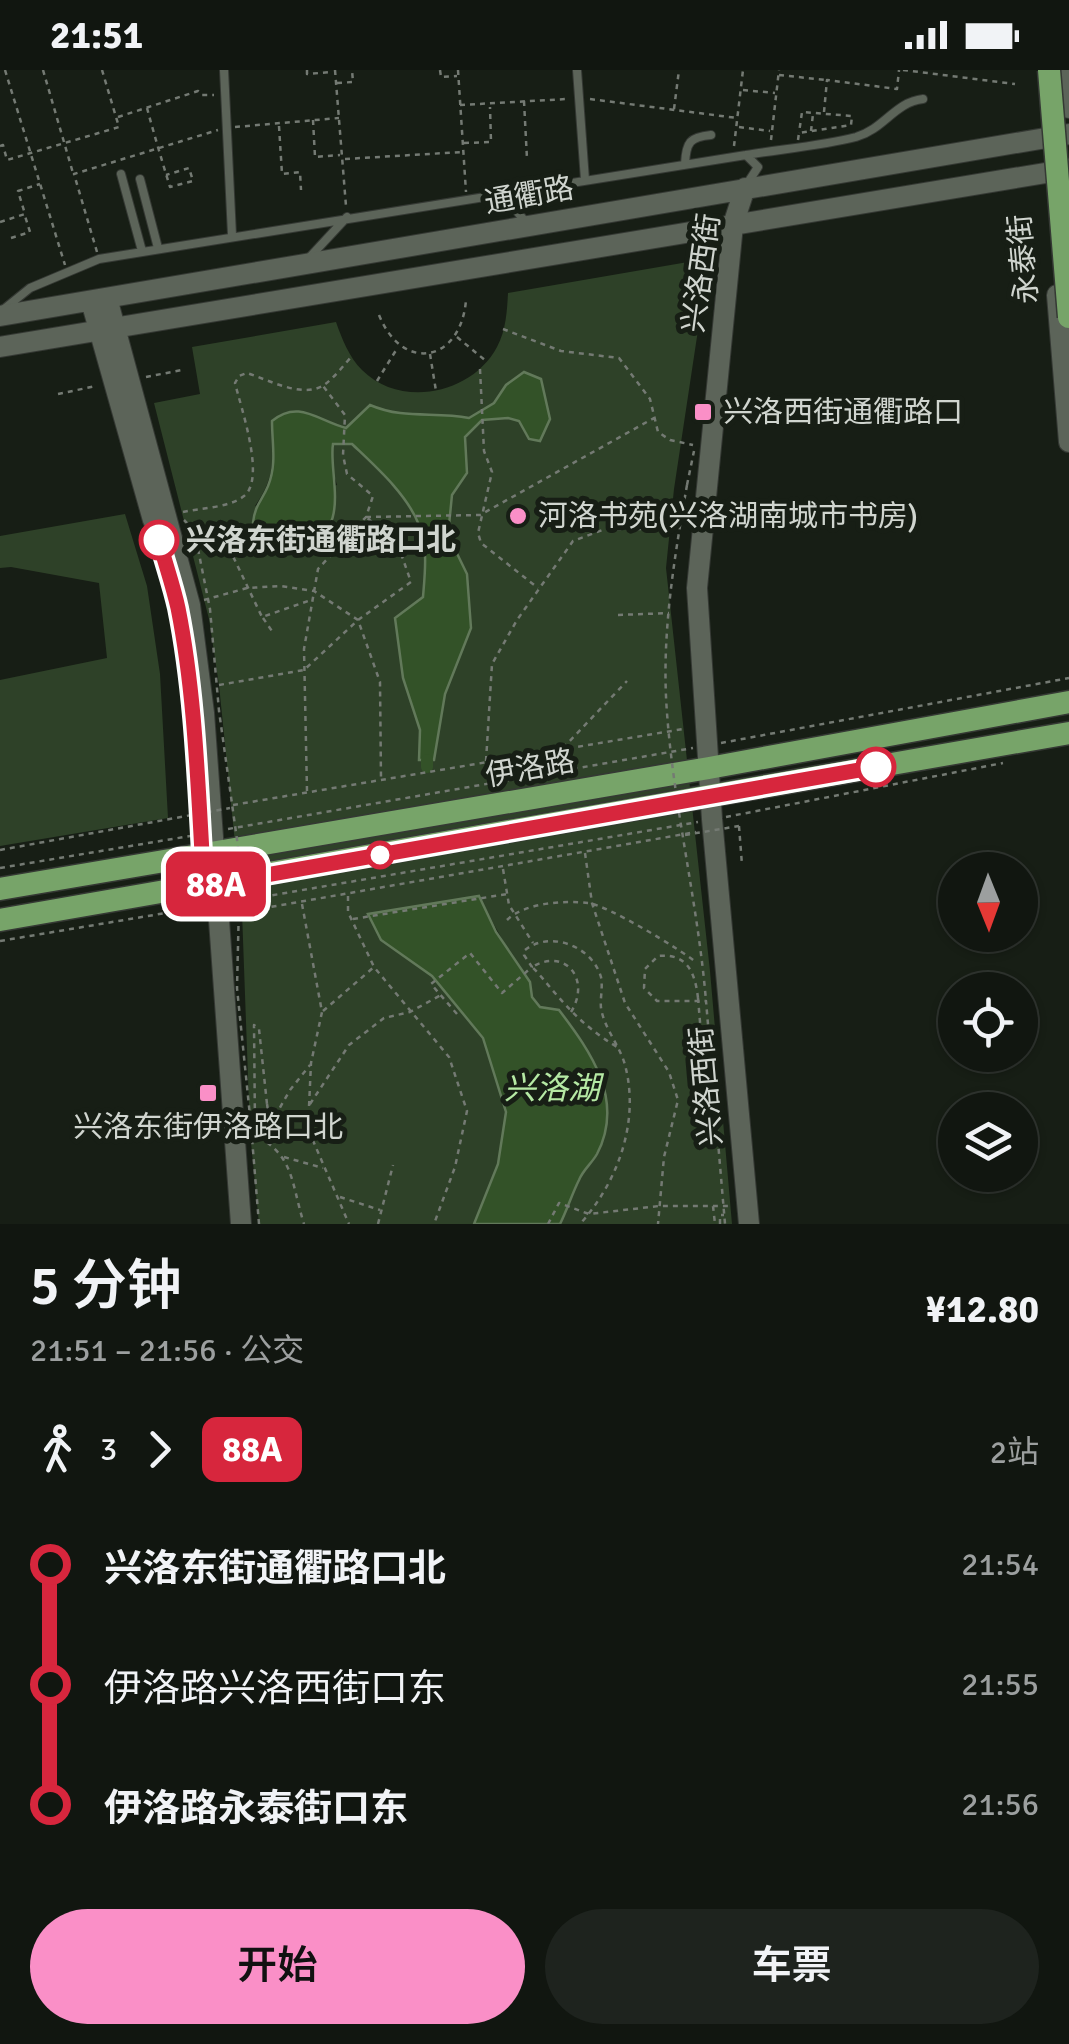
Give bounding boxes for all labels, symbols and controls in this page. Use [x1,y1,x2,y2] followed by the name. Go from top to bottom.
[50,12,143,59] text: 21:51
[482,169,577,222] street label: 通衢路
[675,211,728,335] street label: 兴洛西街
[1001,213,1046,305] street label: 永泰街
[723,394,963,431] place label: 兴洛西街通衢路口
[692,401,714,423] marker: 兴洛西街通衢路口
[538,498,918,535] place label: 河洛书苑(兴洛湖南城市书房)
[507,505,529,527] marker: 河洛书苑(兴洛湖南城市书房)
[140,521,178,559] marker: 兴洛东街通衢路口北
[186,522,456,559] place label: 兴洛东街通衢路口北
[483,742,578,795] street label: 伊洛路
[857,748,895,786] unlabelled marker
[367,842,393,868] unlabelled marker
[158,852,274,916] line badge: 88A
[938,852,1038,952] north arrow
[938,852,1038,1192] map controls
[186,863,246,906] text: 88A
[938,972,1038,1072] button: locate
[683,1025,730,1147] street label: 兴洛西街
[504,1069,605,1108] water label: 兴洛湖
[197,1082,219,1104] marker: 兴洛东街伊洛路口北
[938,1092,1038,1192] button: layers
[73,1109,343,1146] place label: 兴洛东街伊洛路口北
[30,1252,182,1320] text: 5 分钟
[926,1286,1039,1333] text: ¥12.80
[30,1331,304,1370] text: 21:51 – 21:56 · 公交
[30,1422,85,1477] icon: walk
[132,1422,187,1477] icon: forward
[222,1428,282,1471] text: 88A
[100,1430,117,1469] text: 3
[990,1433,1039,1472] text: 2站
[104,1545,446,1592] text: 兴洛东街通衢路口北
[961,1545,1039,1584] text: 21:54
[104,1665,446,1712] text: 伊洛路兴洛西街口东
[961,1665,1039,1704] text: 21:55
[104,1785,408,1832] text: 伊洛路永泰街口东
[961,1785,1039,1824] text: 21:56
[30,1909,525,2024] button: 开始
[545,1909,1039,2024] button: 车票

